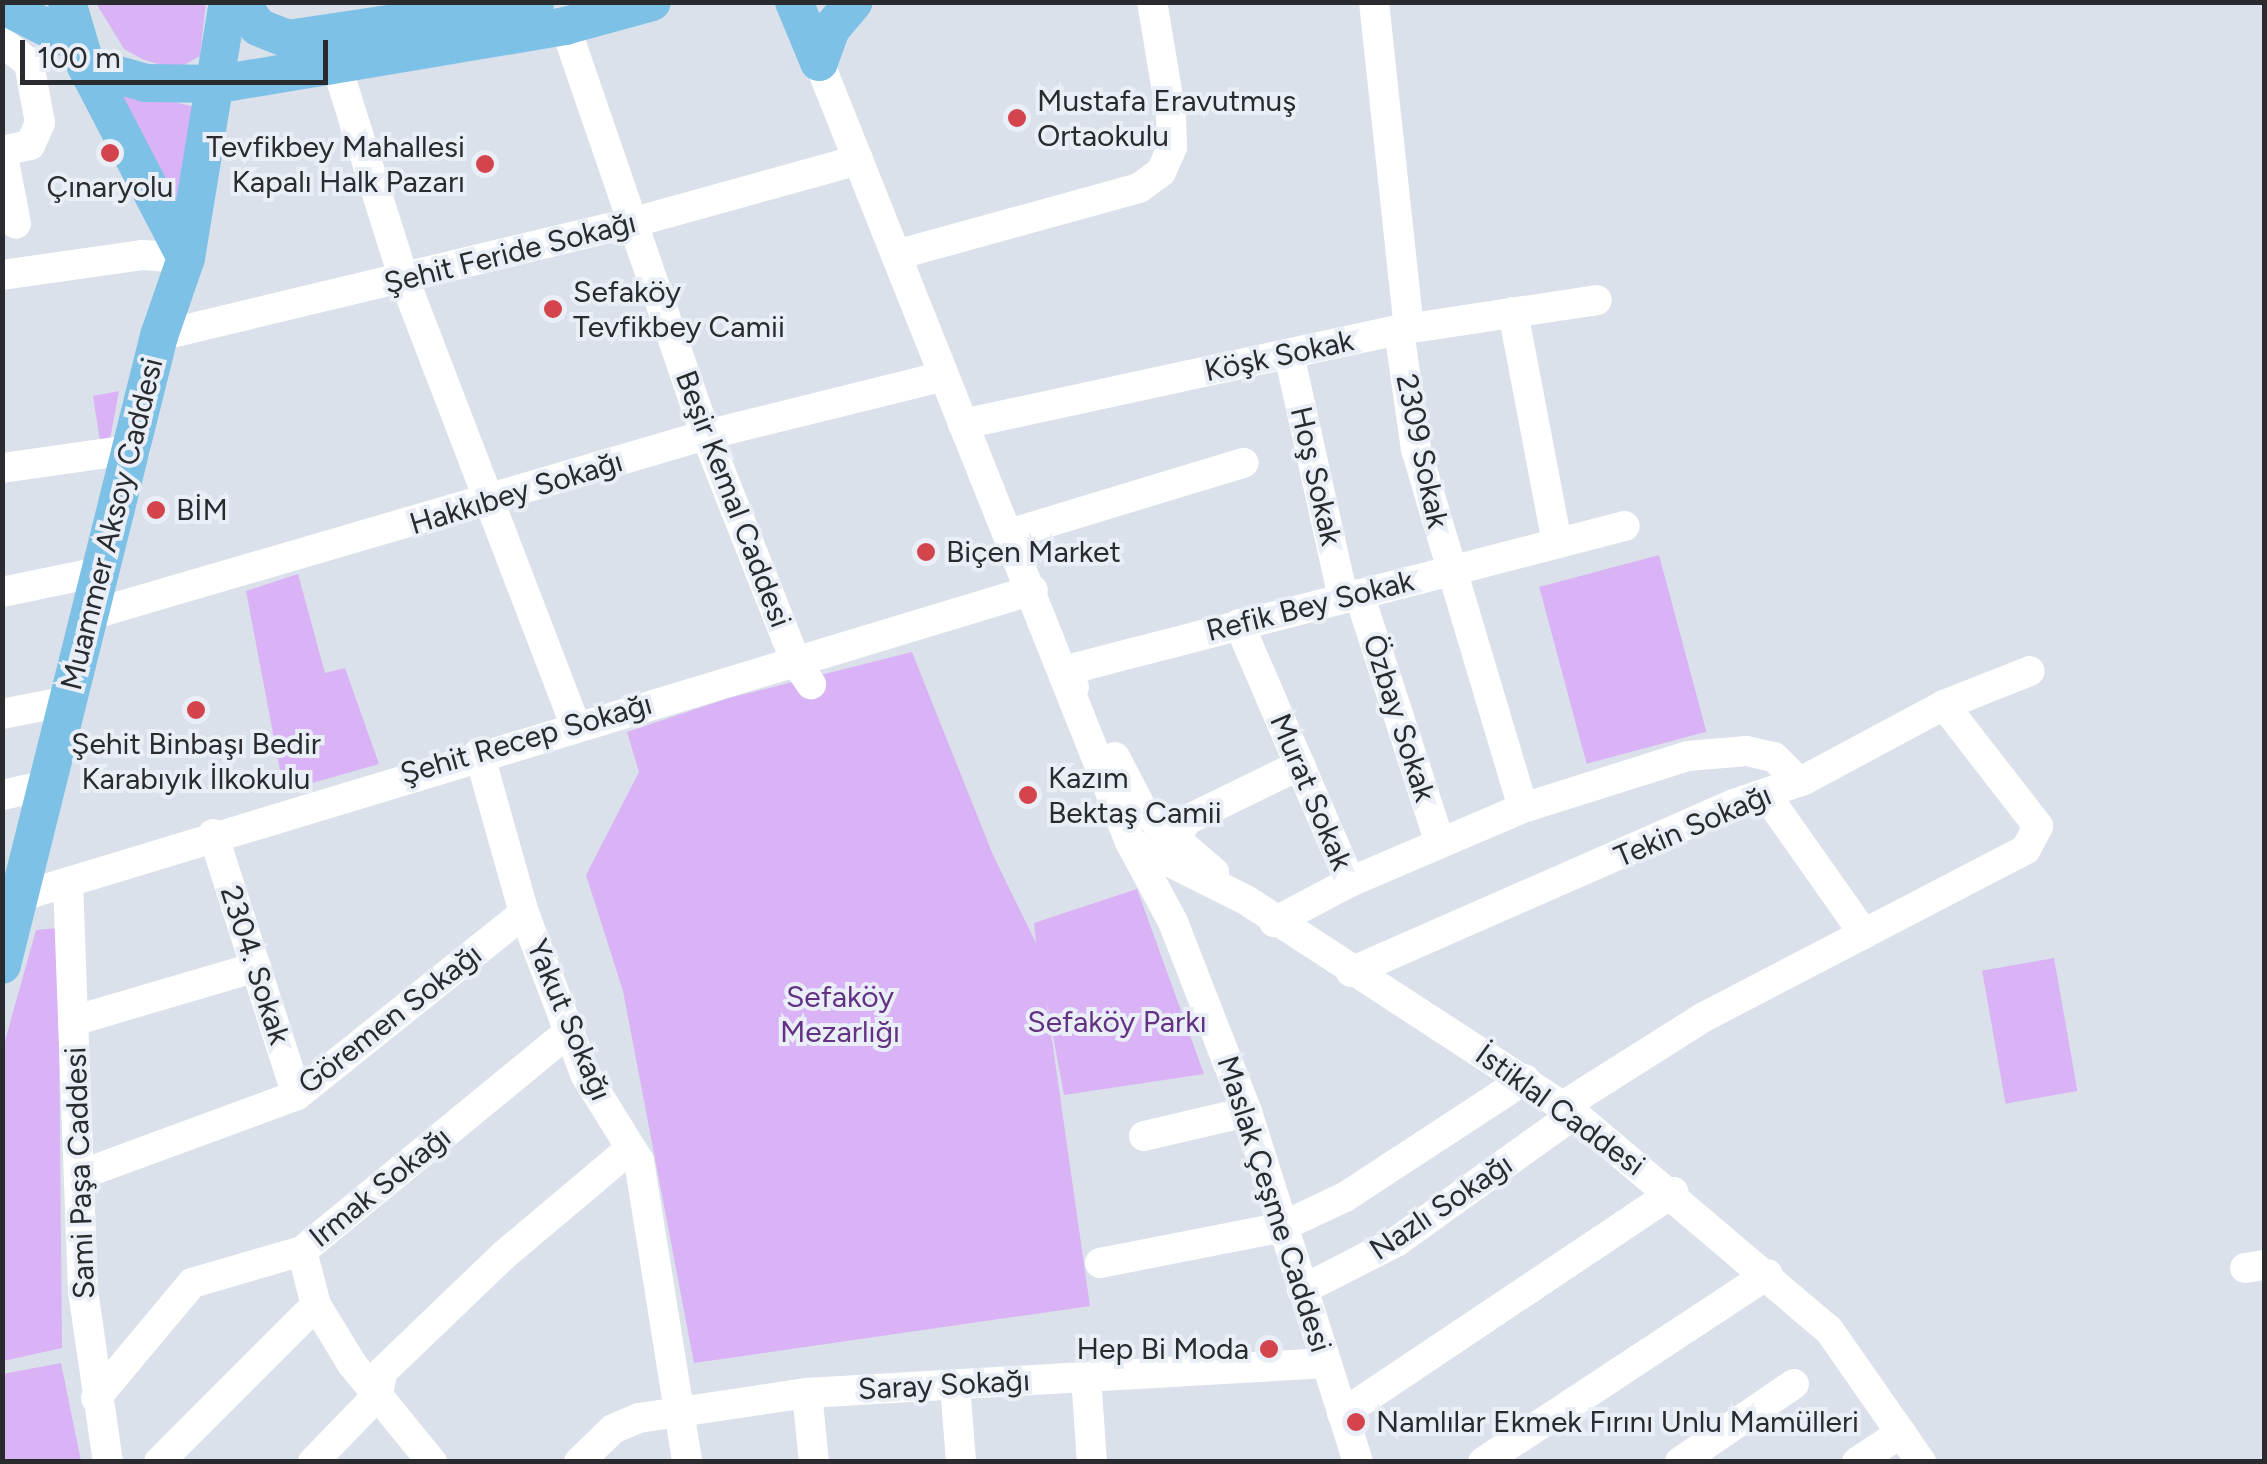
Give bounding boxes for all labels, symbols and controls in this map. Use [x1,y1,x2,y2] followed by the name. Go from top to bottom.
[25,20,332,82] scale bar
[37,39,121,76] text: 100 m
[1037,83,1296,154] place label: Mustafa Eravutmuş Ortaokulu
[1006,107,1028,129] marker: Mustafa Eravutmuş Ortaokulu
[206,129,465,200] place label: Tevfikbey Mahallesi Kapalı Halk Pazarı
[99,142,121,164] marker: Çınaryolu
[474,153,496,175] marker: Tevfikbey Mahallesi Kapalı Halk Pazarı
[47,169,173,205] place label: Çınaryolu
[380,204,640,302] street label: Şehit Feride Sokağı
[573,274,785,344] place label: Sefaköy Tevfikbey Camii
[542,298,564,320] marker: Sefaköy Tevfikbey Camii
[1201,323,1357,389] street label: Köşk Sokak
[53,354,171,694] street label: Muammer Aksoy Caddesi
[667,366,799,632] street label: Beşir Kemal Caddesi
[1388,371,1456,531] street label: 2309 Sokak
[1283,403,1349,549] street label: Hoş Sokak
[405,444,627,542] street label: Hakkıbey Sokağı
[176,492,228,528] place label: BİM
[145,499,167,521] marker: BİM
[946,534,1121,570] place label: Biçen Market
[915,541,937,563] marker: Biçen Market
[1203,563,1417,649] street label: Refik Bey Sokak
[1355,630,1443,806] street label: Özbay Sokak
[396,686,656,792] street label: Şehit Recep Sokağı
[185,699,207,721] marker: Şehit Binbaşı Bedir Karabıyık İlkokulu
[1262,708,1360,876] street label: Murat Sokak
[71,726,321,796] place label: Şehit Binbaşı Bedir Karabıyık İlkokulu
[1048,760,1222,830] place label: Kazım Bektaş Camii
[1609,777,1777,875] street label: Tekin Sokağı
[1017,784,1039,806] marker: Kazım Bektaş Camii
[212,881,298,1049] street label: 2304. Sokak
[519,934,619,1106] street label: Yakut Sokağı
[291,936,489,1102] street label: Göremen Sokağı
[780,979,900,1050] park label: Sefaköy Mezarlığı
[1027,1004,1207,1040] park label: Sefaköy Parkı
[1468,1037,1652,1183] street label: İstiklal Caddesi
[58,1046,102,1300] street label: Sami Paşa Caddesi
[1209,1051,1339,1357] street label: Maslak Çeşme Caddesi
[302,1119,458,1255] street label: Irmak Sokağı
[1363,1146,1519,1268] street label: Nazlı Sokağı
[1077,1331,1249,1367] place label: Hep Bi Moda
[1258,1338,1280,1360] marker: Hep Bi Moda
[857,1363,1031,1407] street label: Saray Sokağı
[1376,1404,1859,1440] place label: Namlılar Ekmek Fırını Unlu Mamülleri
[1345,1411,1367,1433] marker: Namlılar Ekmek Fırını Unlu Mamülleri

